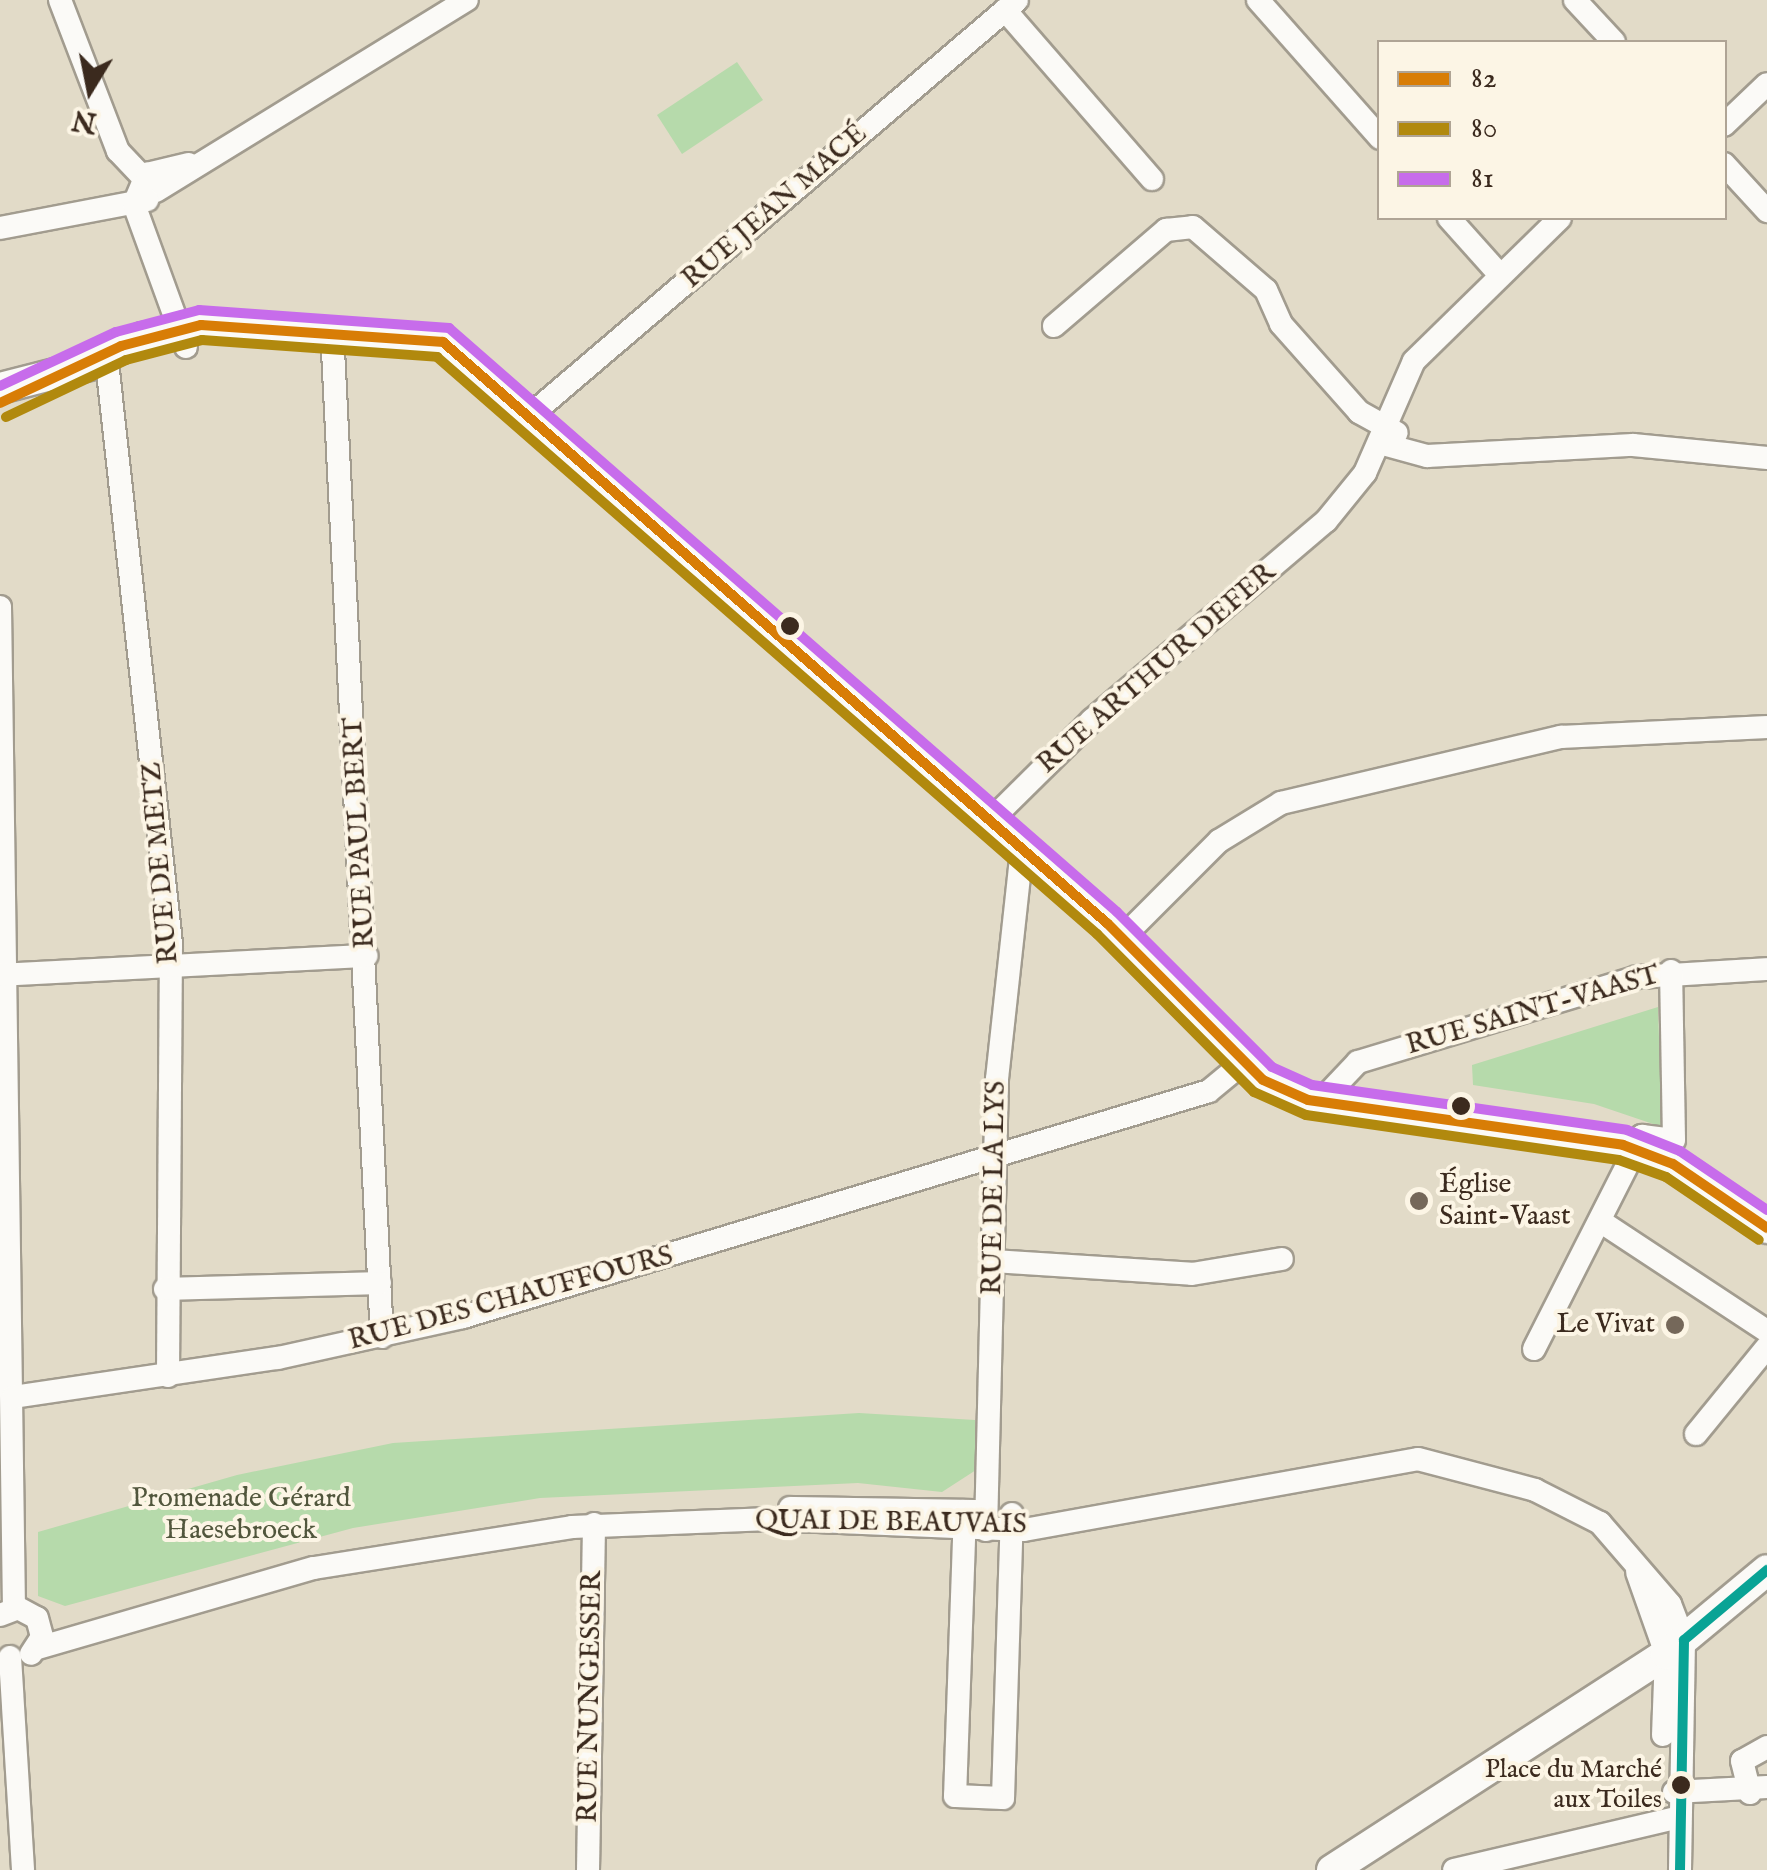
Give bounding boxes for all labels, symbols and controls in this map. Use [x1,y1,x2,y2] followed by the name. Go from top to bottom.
[40,40,140,140] north arrow
[1377,40,1727,220] legend
[1471,60,1497,98] text: 82
[70,101,100,139] text: N
[1471,110,1498,148] text: 80
[676,118,874,296] street label: RUE JEAN MACÉ
[1471,160,1494,198] text: 81
[1031,556,1283,782] street label: RUE ARTHUR DEFER
[780,616,800,636] unlabelled marker
[337,717,383,949] street label: RUE PAUL BERT
[135,760,187,966] street label: RUE DE METZ
[1402,959,1664,1063] street label: RUE SAINT-VAAST
[976,1080,1014,1296] street label: RUE DE LA LYS
[1451,1096,1471,1116] unlabelled marker
[1439,1168,1571,1234] place label: Église Saint-Vaast
[1408,1190,1430,1212] marker: Église Saint-Vaast
[345,1239,677,1359] street label: RUE DES CHAUFFOURS
[1556,1308,1655,1342] place label: Le Vivat
[1664,1314,1686,1336] marker: Le Vivat
[131,1482,351,1548] park label: Promenade Gérard Haesebroeck
[755,1504,1027,1542] street label: QUAI DE BEAUVAIS
[572,1571,610,1823] street label: RUE NUNGESSER
[1485,1754,1662,1816] place label: Place du Marché aux Toiles
[1671,1775,1691,1795] marker: Place du Marché aux Toiles

